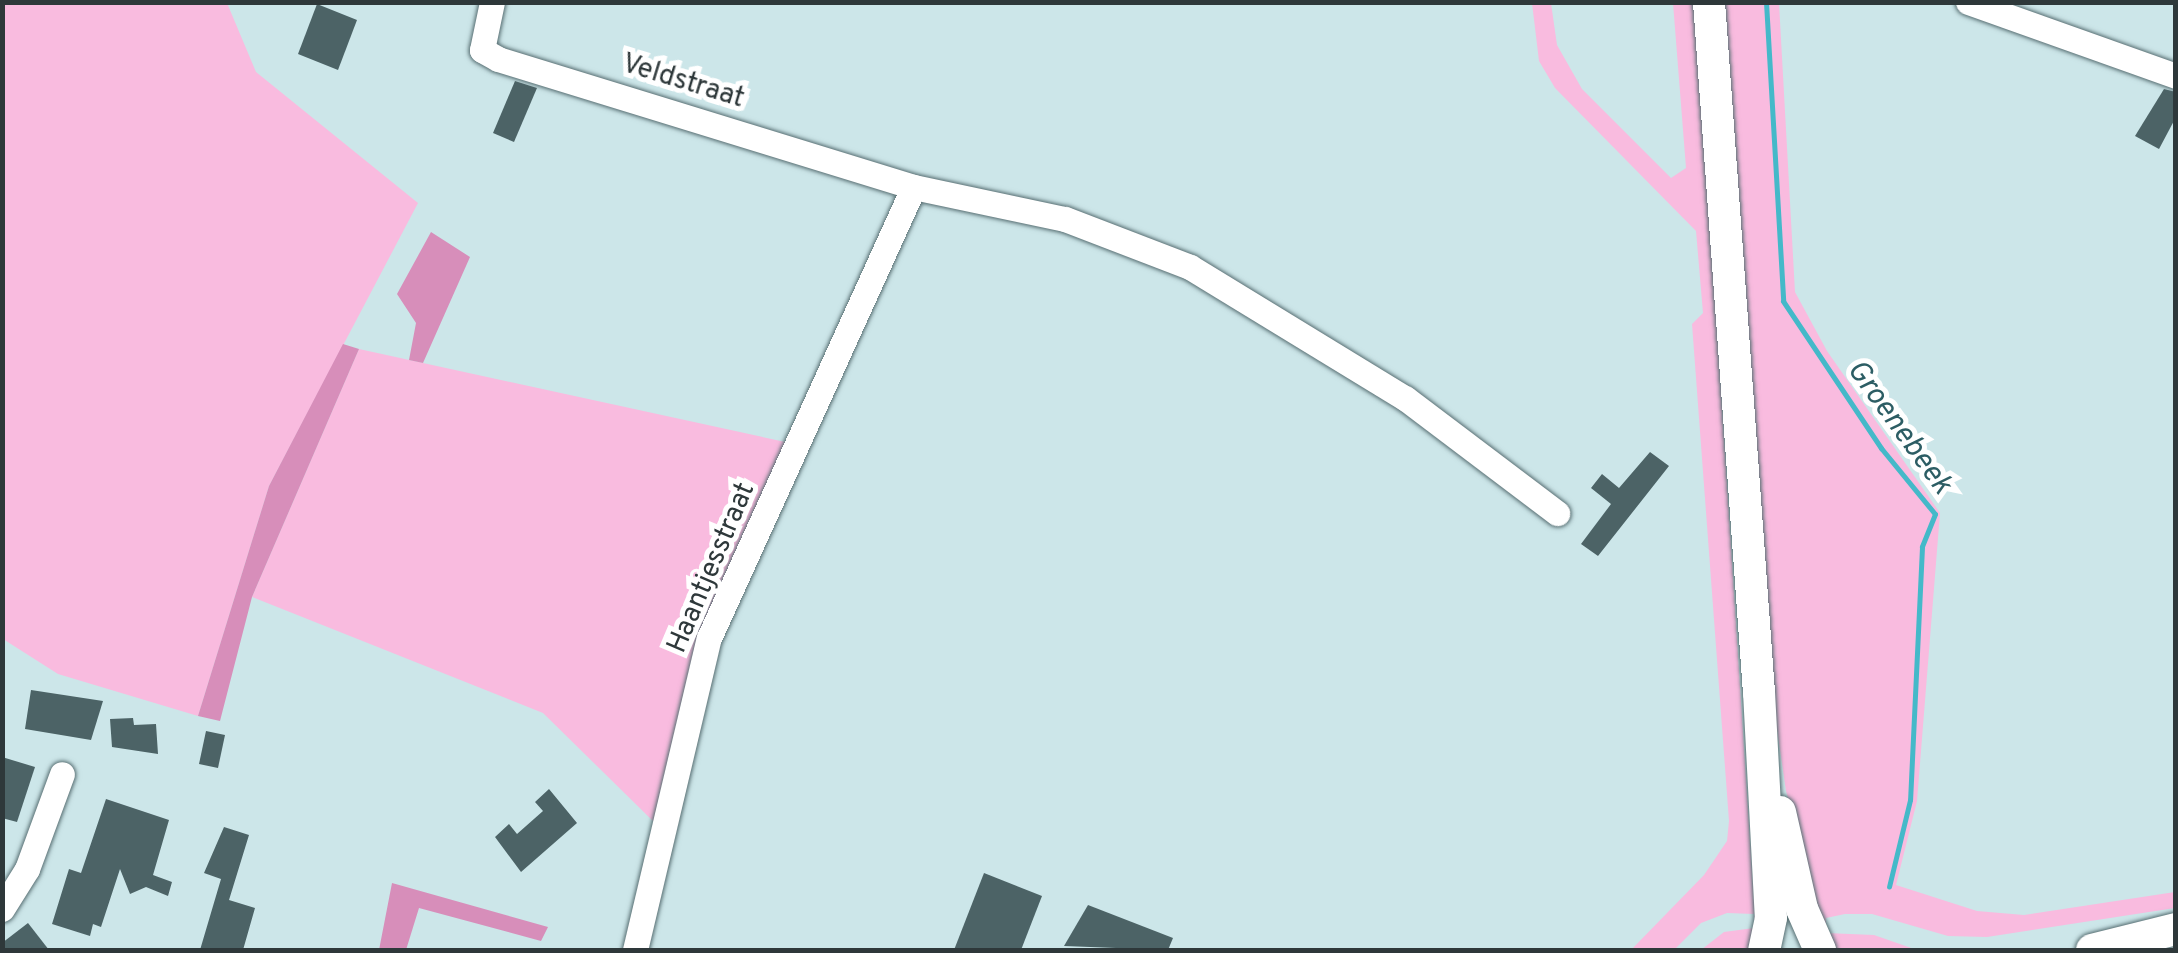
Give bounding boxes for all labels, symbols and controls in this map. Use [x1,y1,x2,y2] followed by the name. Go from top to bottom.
[618,47,748,117] street label: Veldstraat
[1837,354,1959,502] water label: Groenebeek
[661,478,763,658] street label: Haantjesstraat

